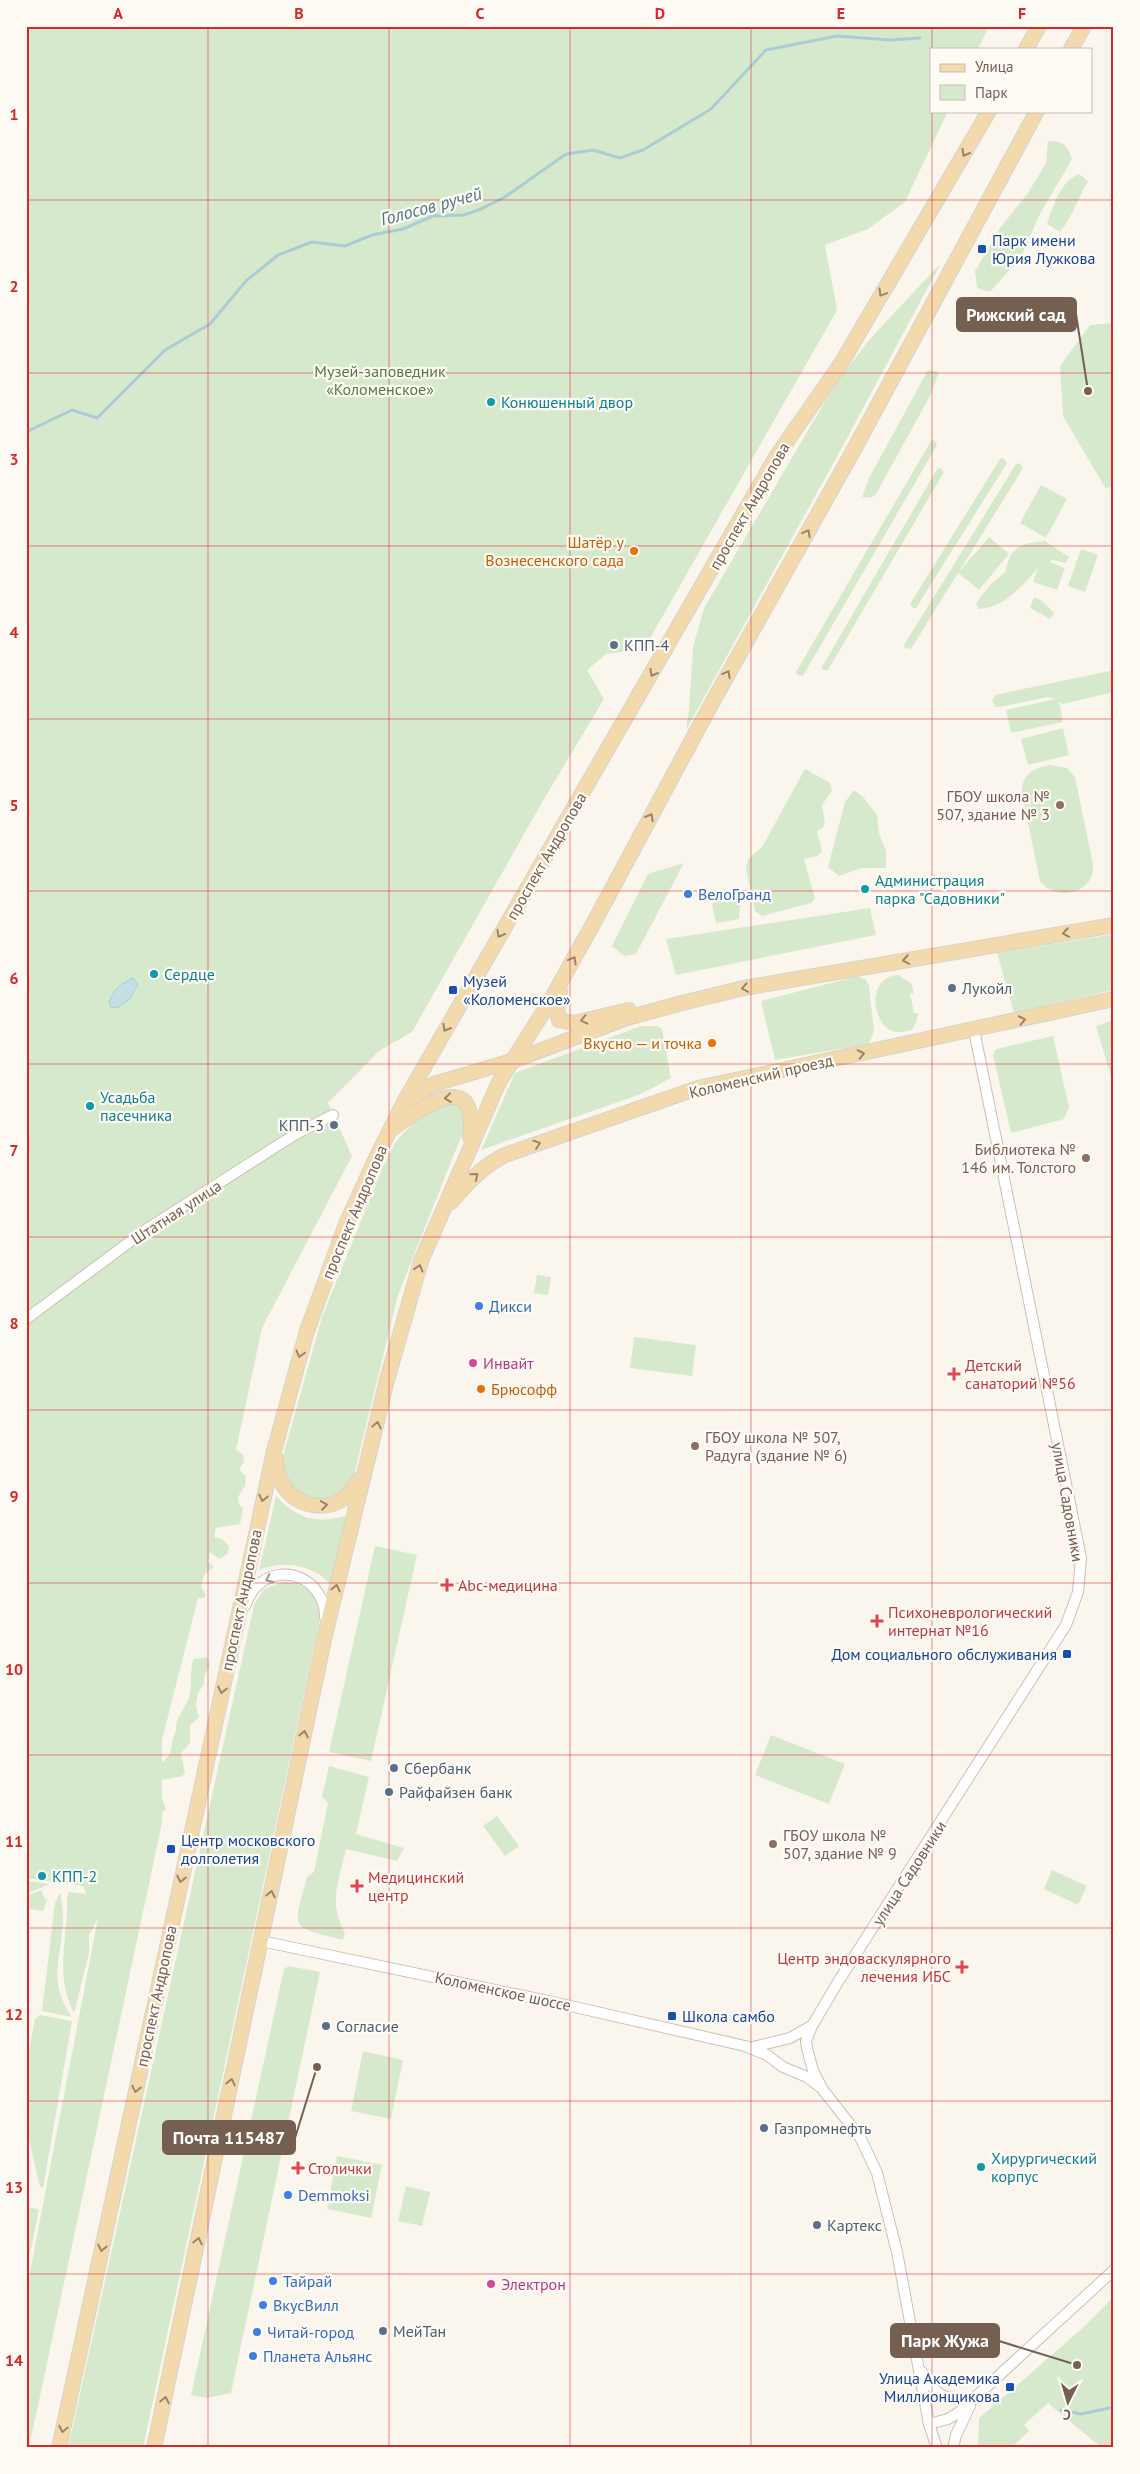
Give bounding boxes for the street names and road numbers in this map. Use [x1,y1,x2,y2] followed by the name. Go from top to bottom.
[704,439,794,573] street label: проспект Андропова
[501,789,591,923] street label: проспект Андропова
[687,1050,835,1102] street label: Коломенский проезд
[317,1142,391,1282] street label: проспект Андропова
[127,1175,225,1249] street label: Штатная улица
[1048,1441,1088,1563] street label: улица Садовники
[216,1528,266,1672] street label: проспект Андропова
[868,1817,950,1929] street label: улица Садовники
[131,1924,181,2068] street label: проспект Андропова
[433,1967,573,2015] street label: Коломенское шоссе

